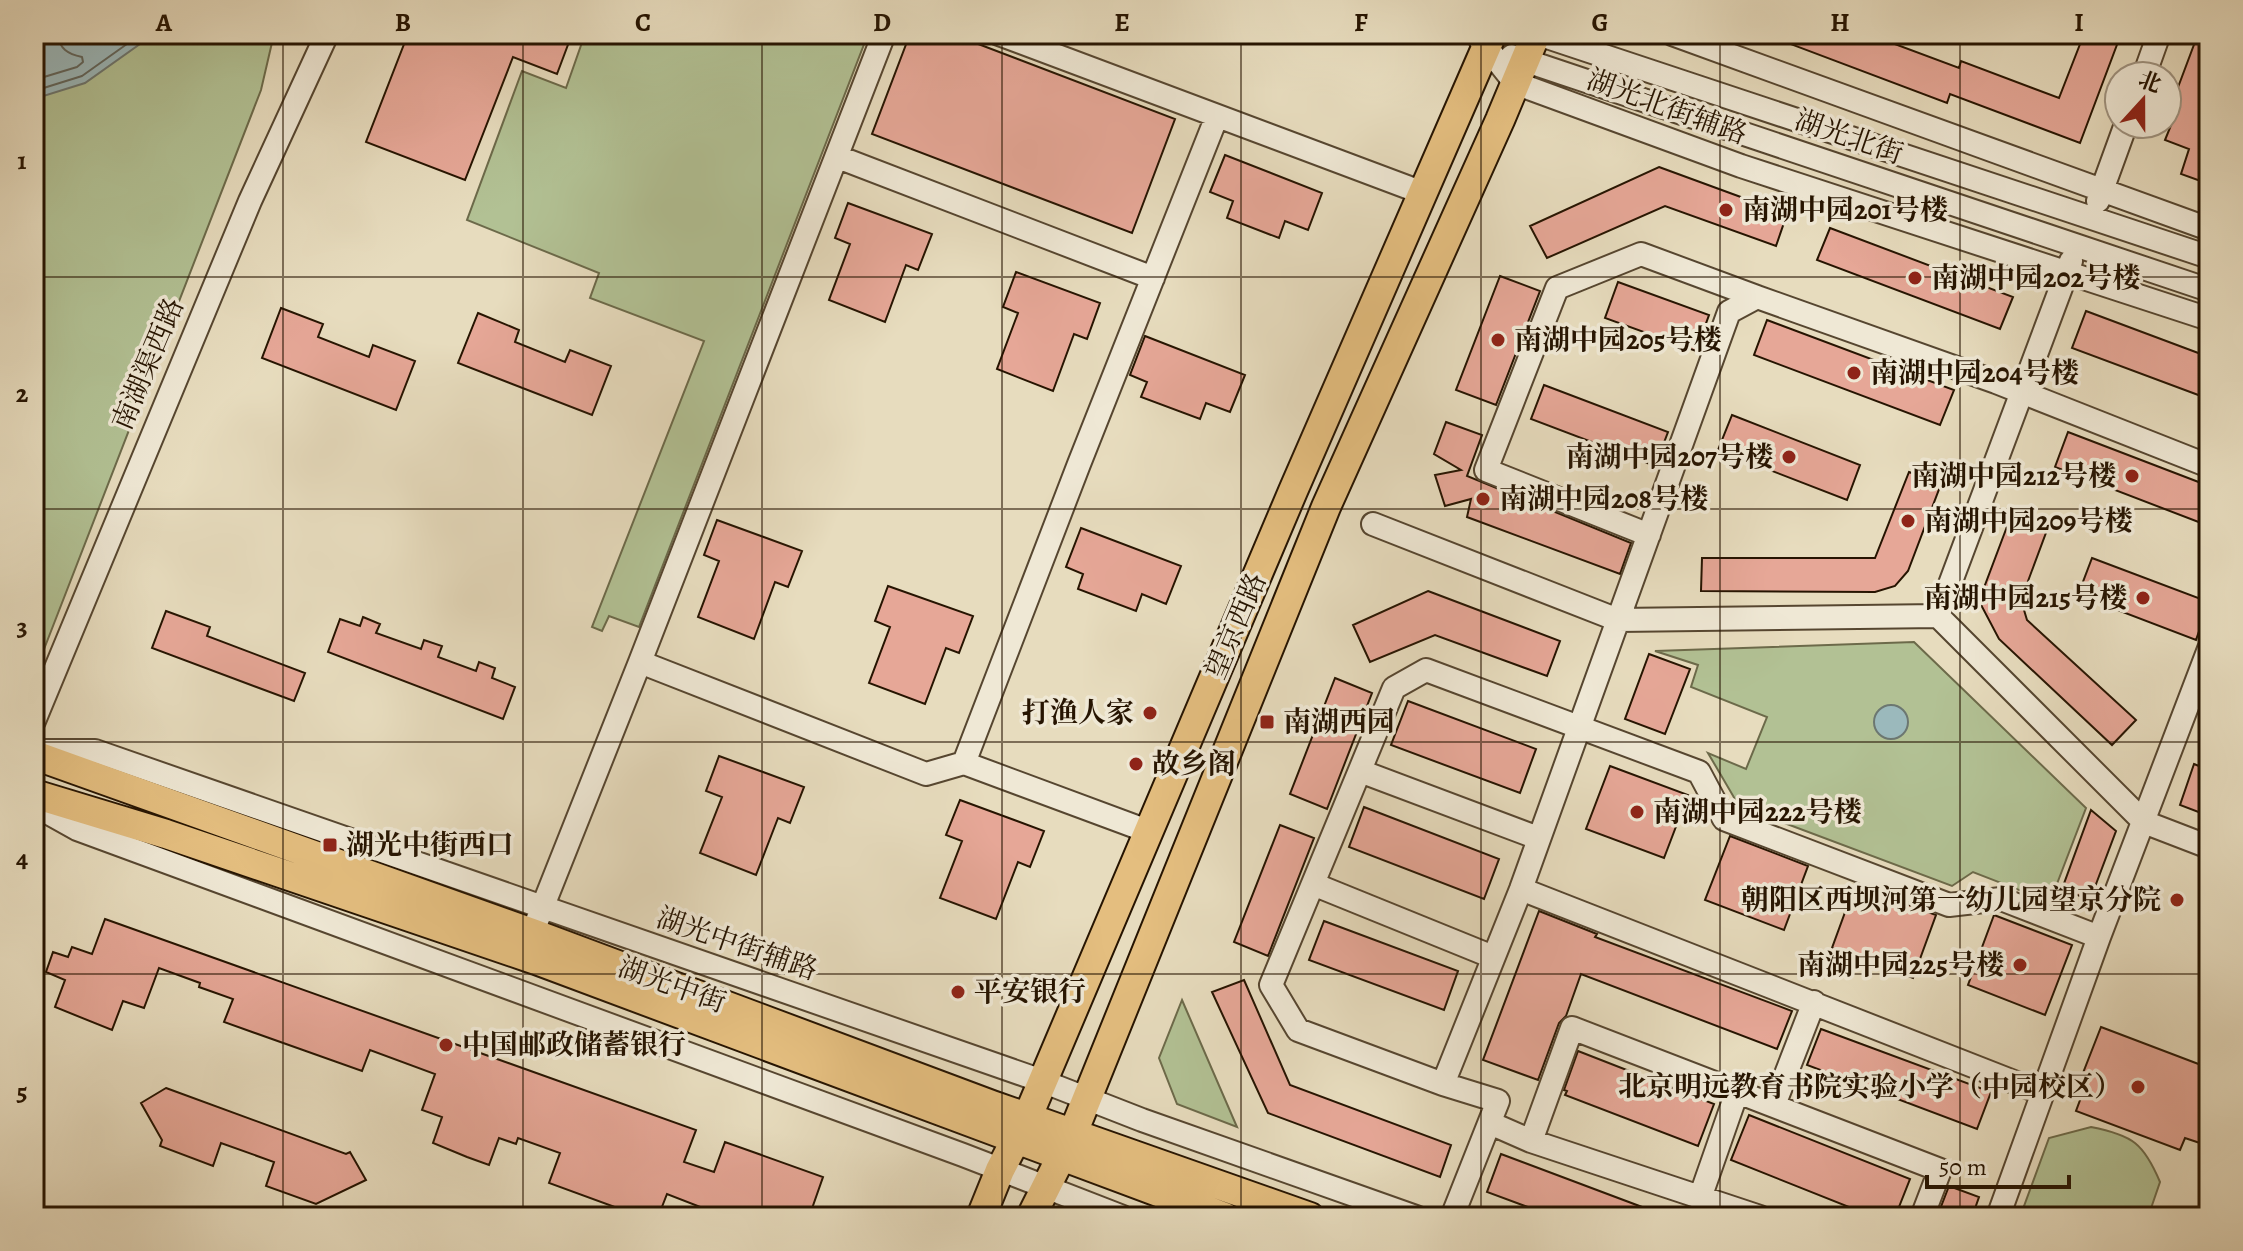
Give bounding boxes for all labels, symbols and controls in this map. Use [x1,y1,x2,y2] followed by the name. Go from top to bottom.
[155,5,173,40] text: A
[395,5,411,40] text: B
[635,5,651,40] text: C
[873,5,891,40] text: D
[1114,5,1130,40] text: E
[1354,5,1368,40] text: F
[1591,5,1609,40] text: G
[1830,5,1850,40] text: H
[2074,5,2084,40] text: I
[1582,60,1752,154] street label: 湖光北街辅路
[2103,60,2183,140] north arrow
[2134,64,2165,100] text: 北
[1790,101,1908,173] street label: 湖光北街
[17,143,27,178] text: 1
[1742,191,1948,229] place label: 南湖中园201号楼
[1717,201,1735,219] marker: 南湖中园201号楼
[1931,259,2140,297] place label: 南湖中园202号楼
[1906,269,1924,287] marker: 南湖中园202号楼
[103,292,193,436] street label: 南湖渠西路
[1514,321,1722,359] place label: 南湖中园205号楼
[1489,331,1507,349] marker: 南湖中园205号楼
[1870,354,2079,392] place label: 南湖中园204号楼
[1845,364,1863,382] marker: 南湖中园204号楼
[16,376,29,411] text: 2
[1565,438,1773,476] place label: 南湖中园207号楼
[1780,448,1798,466] marker: 南湖中园207号楼
[1911,457,2116,495] place label: 南湖中园212号楼
[2123,467,2141,485] marker: 南湖中园212号楼
[1499,480,1708,518] place label: 南湖中园208号楼
[1474,490,1492,508] marker: 南湖中园208号楼
[1924,502,2133,540] place label: 南湖中园209号楼
[1899,512,1917,530] marker: 南湖中园209号楼
[1197,567,1275,685] street label: 望京西路
[1923,579,2127,617] place label: 南湖中园215号楼
[2134,589,2152,607] marker: 南湖中园215号楼
[16,609,28,644] text: 3
[1022,694,1134,732] place label: 打渔人家
[1283,703,1395,741] place label: 南湖西园
[1141,704,1159,722] marker: 打渔人家
[1258,713,1276,731] marker: 南湖西园
[1152,745,1236,783] place label: 故乡阁
[1127,755,1145,773] marker: 故乡阁
[1653,793,1862,831] place label: 南湖中园222号楼
[1628,803,1646,821] marker: 南湖中园222号楼
[346,826,514,864] place label: 湖光中街西口
[321,836,339,854] marker: 湖光中街西口
[16,841,28,876] text: 4
[1741,881,2161,919] place label: 朝阳区西坝河第一幼儿园望京分院
[2168,891,2186,909] marker: 朝阳区西坝河第一幼儿园望京分院
[652,901,822,987] street label: 湖光中街辅路
[1797,946,2004,984] place label: 南湖中园225号楼
[614,950,730,1020] street label: 湖光中街
[2011,956,2029,974] marker: 南湖中园225号楼
[974,973,1086,1011] place label: 平安银行
[949,983,967,1001] marker: 平安银行
[462,1026,686,1064] place label: 中国邮政储蓄银行
[437,1036,455,1054] marker: 中国邮政储蓄银行
[1618,1068,2122,1106] place label: 北京明远教育书院实验小学（中园校区）
[16,1074,28,1109] text: 5
[2129,1078,2147,1096] marker: 北京明远教育书院实验小学（中园校区）
[1927,1139,2069,1189] scale bar
[1939,1151,1987,1183] text: 50 m

